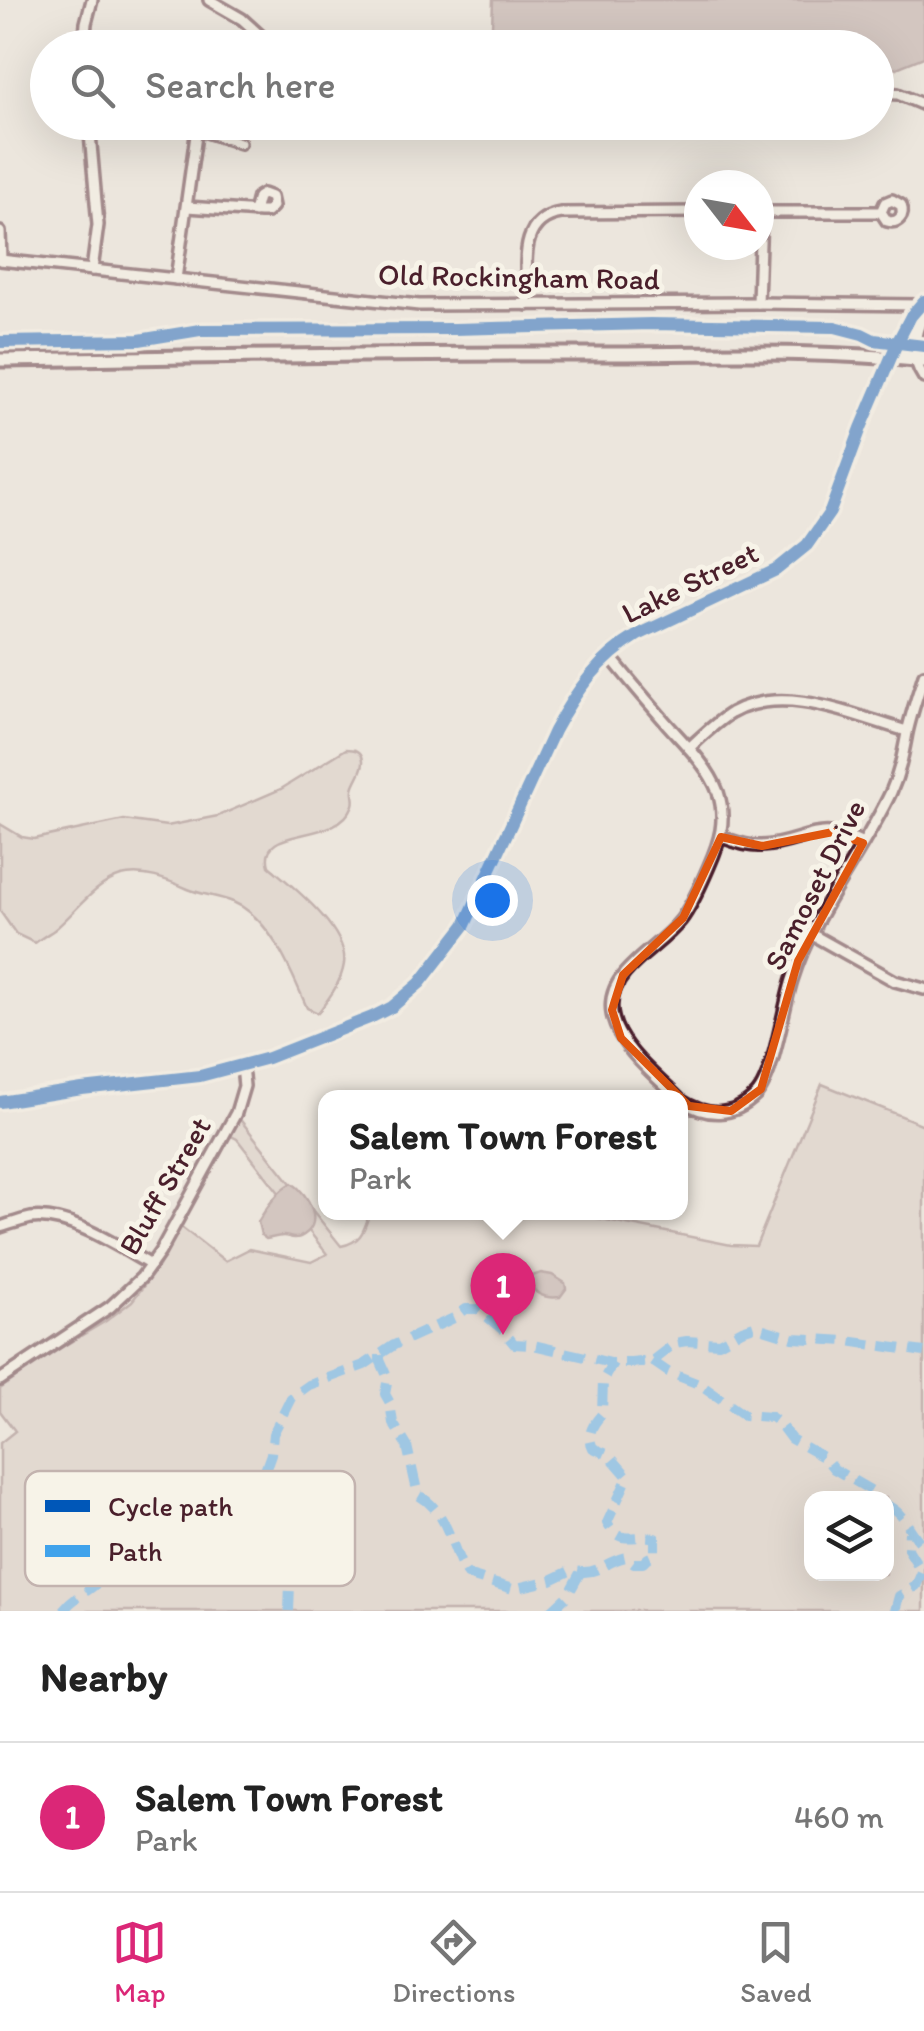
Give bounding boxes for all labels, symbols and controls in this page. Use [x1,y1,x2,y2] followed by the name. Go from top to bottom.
[30,30,894,140] search box
[65,58,120,113] icon: search
[145,62,336,108] text: Search here
[684,170,774,260] north arrow
[378,256,660,297] street label: Old Rockingham Road
[615,534,764,631] street label: Lake Street
[756,793,873,976] street label: Samoset Drive
[467,875,518,926] your location
[318,1090,688,1220] popup
[110,1110,219,1261] street label: Bluff Street
[349,1113,657,1159] text: Salem Town Forest
[349,1159,412,1197] text: Park
[470,1252,536,1335] pin: 1
[25,1471,355,1586] legend
[108,1489,233,1523] text: Cycle path
[804,1491,894,1581] map controls
[804,1491,894,1581] button: layers
[108,1534,162,1568] text: Path
[40,1651,167,1702] text: Nearby
[135,1775,443,1821] text: Salem Town Forest
[65,1798,80,1836] text: 1
[794,1798,884,1836] text: 460 m
[135,1821,198,1859] text: Park
[112,1915,167,2009] tab: Map
[392,1915,515,2009] tab: Directions
[740,1915,812,2009] tab: Saved

